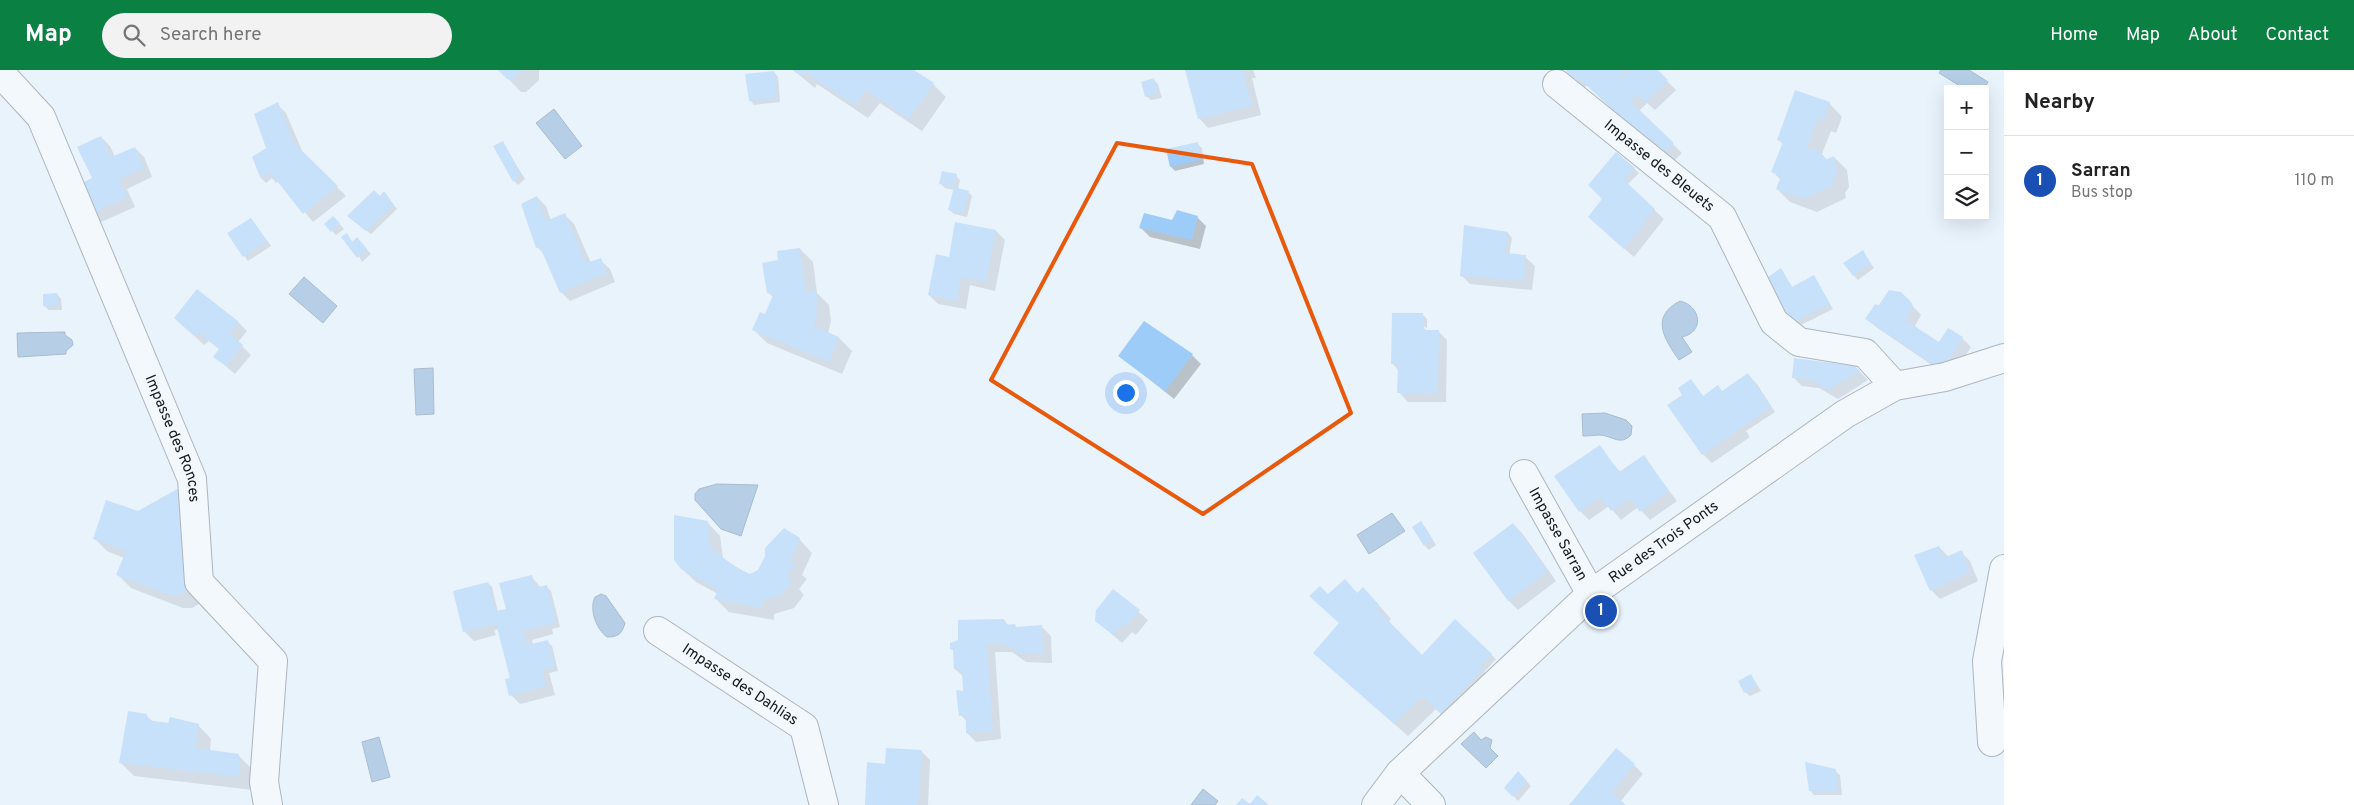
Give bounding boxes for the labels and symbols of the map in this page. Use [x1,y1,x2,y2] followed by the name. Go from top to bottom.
[1600,116,1718,217] street label: Impasse des Bleuets
[140,372,203,503] street label: Impasse des Ronces
[1113,380,1139,406] your location
[1524,484,1591,584] street label: Impasse Sarran
[1605,497,1722,588] street label: Rue des Trois Ponts
[1585,592,1617,630] pin: 1
[678,640,802,730] street label: Impasse des Dahlias

